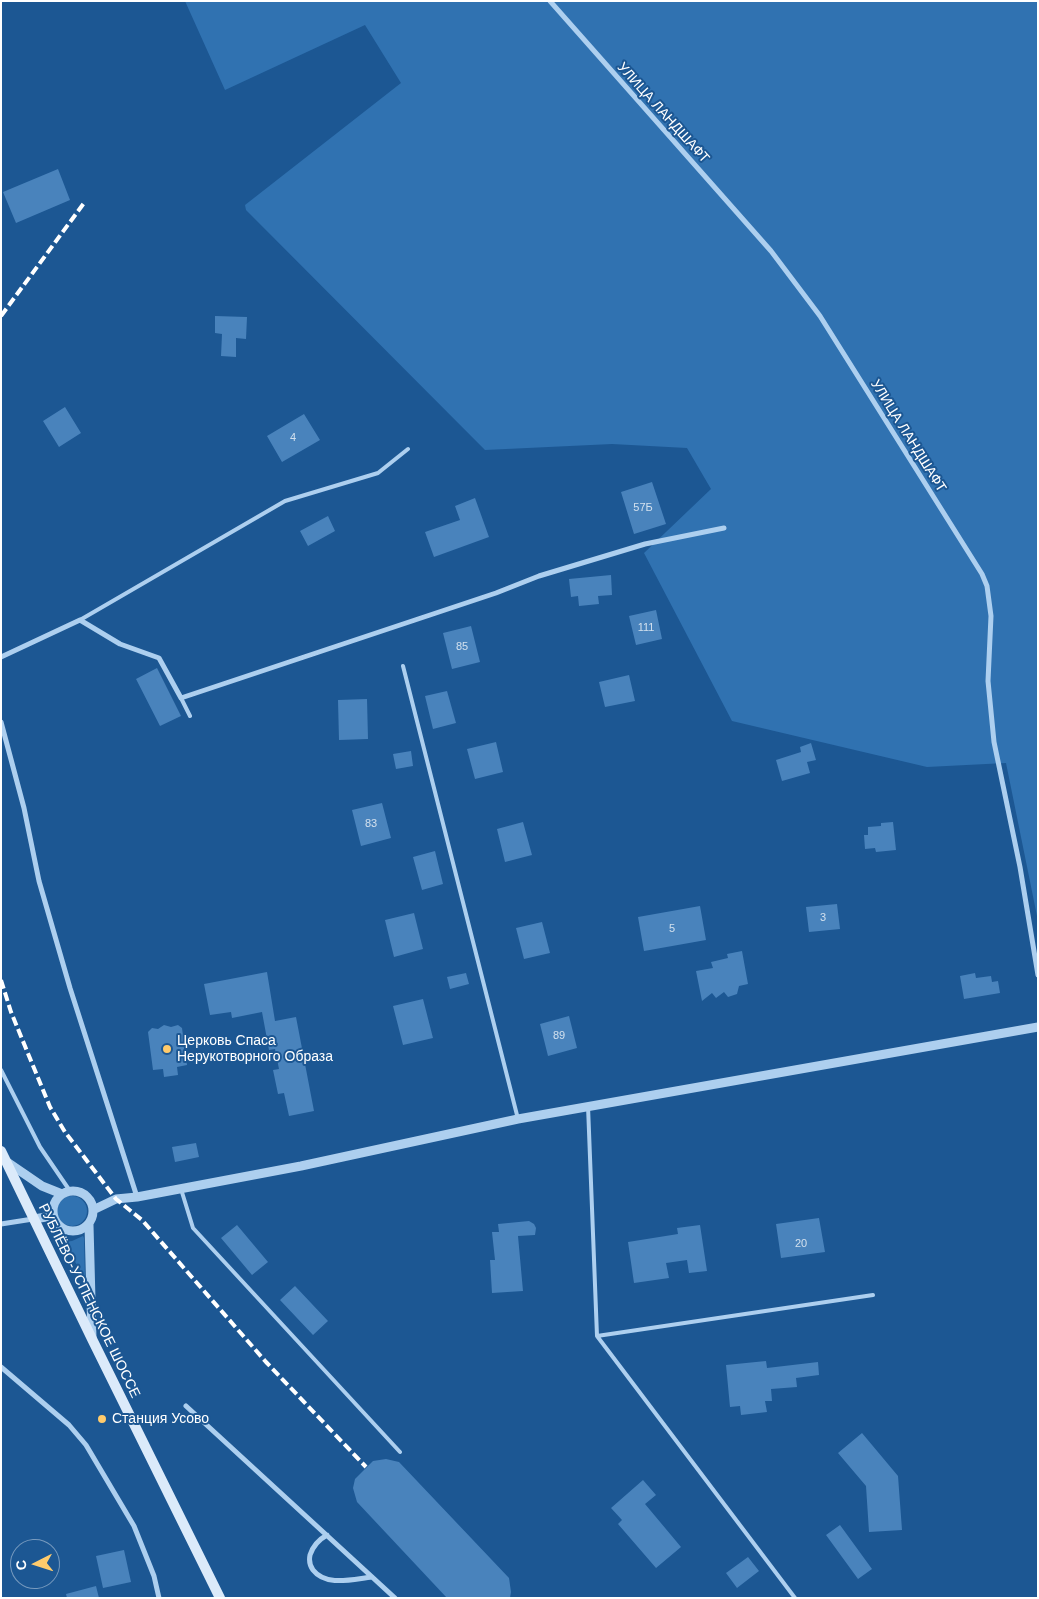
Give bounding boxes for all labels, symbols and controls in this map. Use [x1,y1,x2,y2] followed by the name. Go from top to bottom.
[613,59,713,167] street label: УЛИЦА ЛАНДШАФТ
[867,377,949,495] street label: УЛИЦА ЛАНДШАФТ
[290,431,296,445] house number: 4
[633,501,653,515] house number: 57Б
[638,621,654,635] house number: 111
[456,640,468,654] house number: 85
[365,817,377,831] house number: 83
[820,911,826,925] house number: 3
[669,922,675,936] house number: 5
[553,1029,565,1043] house number: 89
[177,1033,333,1066] place label: Церковь Спаса Нерукотворного Образа
[161,1043,173,1055] marker: Церковь Спаса Нерукотворного Образа
[35,1201,143,1401] street label: РУБЛЁВО-УСПЕНСКОЕ ШОССЕ
[795,1237,807,1251] house number: 20
[112,1411,209,1427] place label: Станция Усово
[96,1413,108,1425] marker: Станция Усово
[10,1539,60,1589] north arrow
[13,1559,29,1571] text: С

